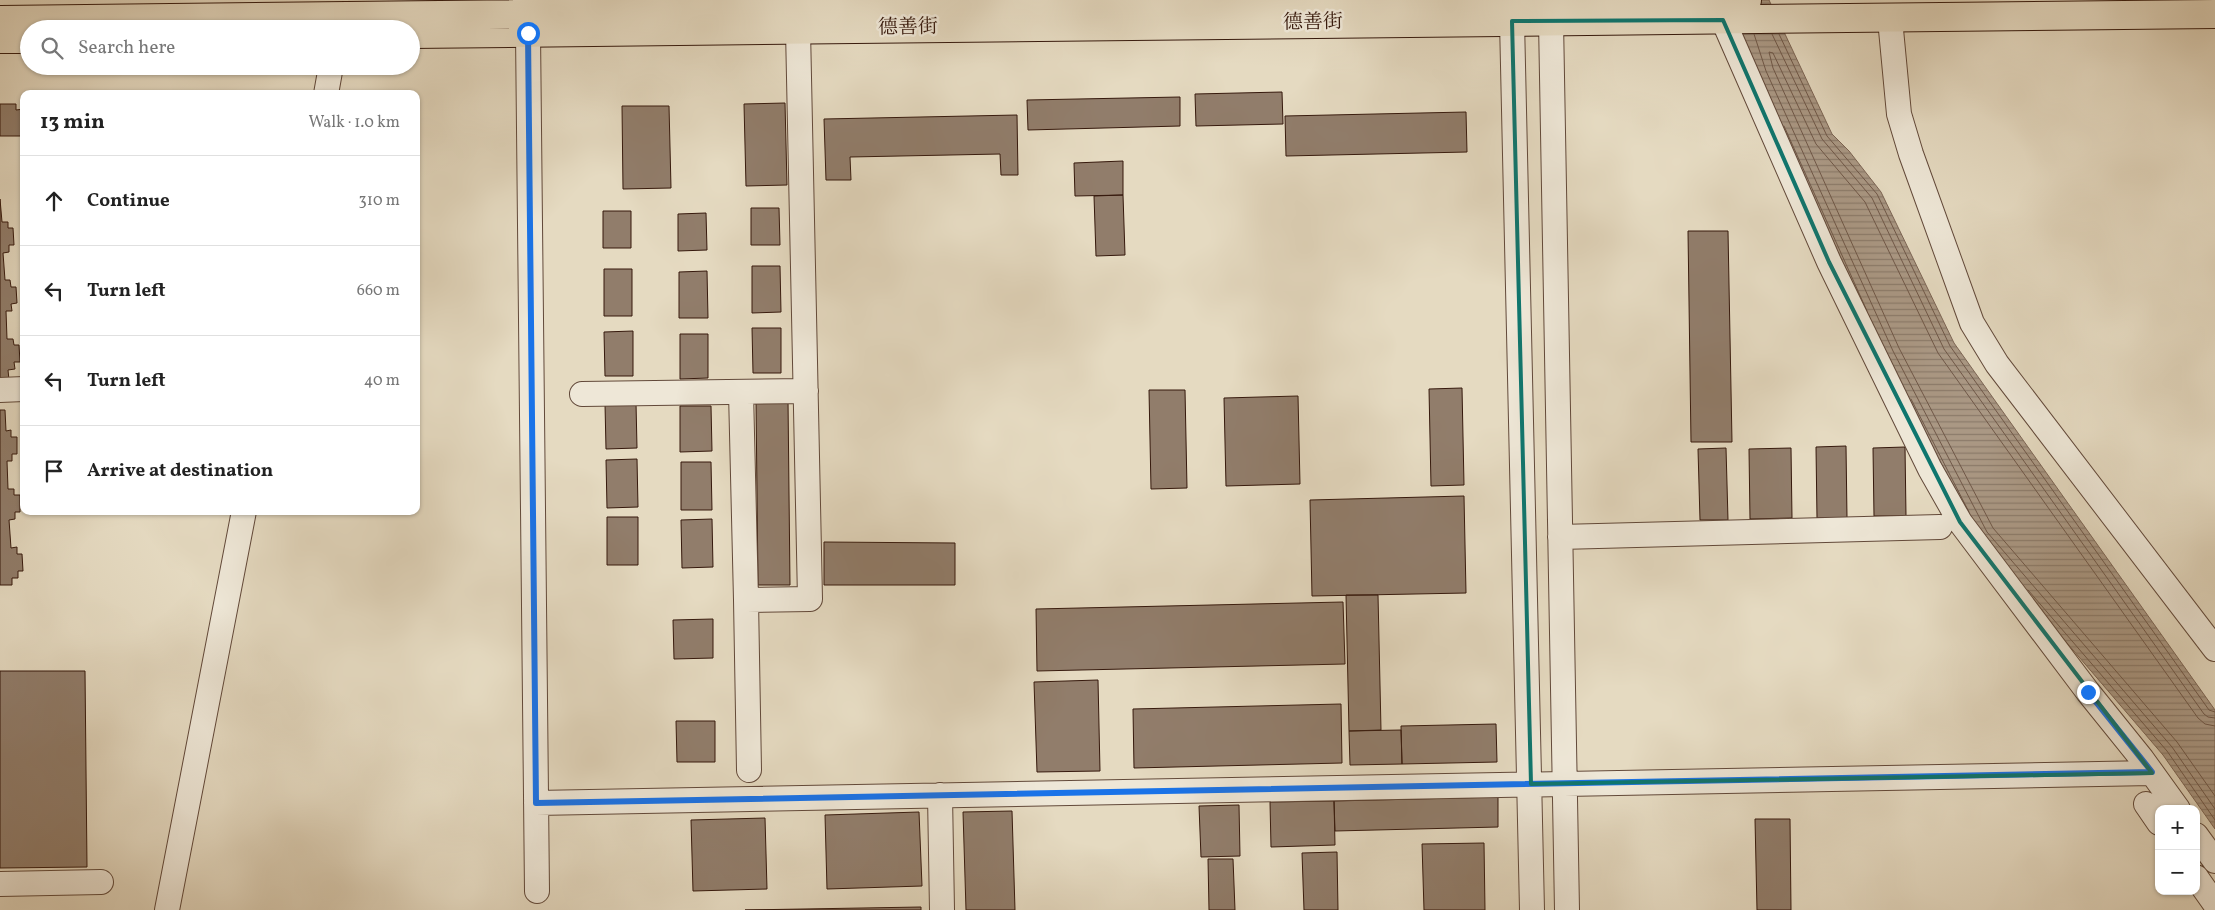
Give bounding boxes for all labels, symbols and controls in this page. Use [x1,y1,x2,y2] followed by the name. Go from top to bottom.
[1283,8,1343,38] street label: 德善街
[878,13,938,43] street label: 德善街
[20,20,420,75] search box
[517,22,540,45] route start
[38,34,66,62] icon: search
[78,35,175,61] text: Search here
[40,108,105,137] text: 13 min
[308,112,400,134] text: Walk · 1.0 km
[40,187,68,215] icon: ahead
[87,188,170,214] text: Continue
[359,190,400,212] text: 310 m
[40,277,68,305] icon: left
[87,278,166,304] text: Turn left
[357,280,400,302] text: 660 m
[40,367,68,395] icon: left
[87,368,166,394] text: Turn left
[364,370,400,392] text: 40 m
[40,457,68,485] icon: arrive
[87,458,273,484] text: Arrive at destination
[2077,681,2100,704] route end
[2155,805,2200,895] map controls
[2155,805,2200,850] button: +
[2155,850,2200,895] button: −

